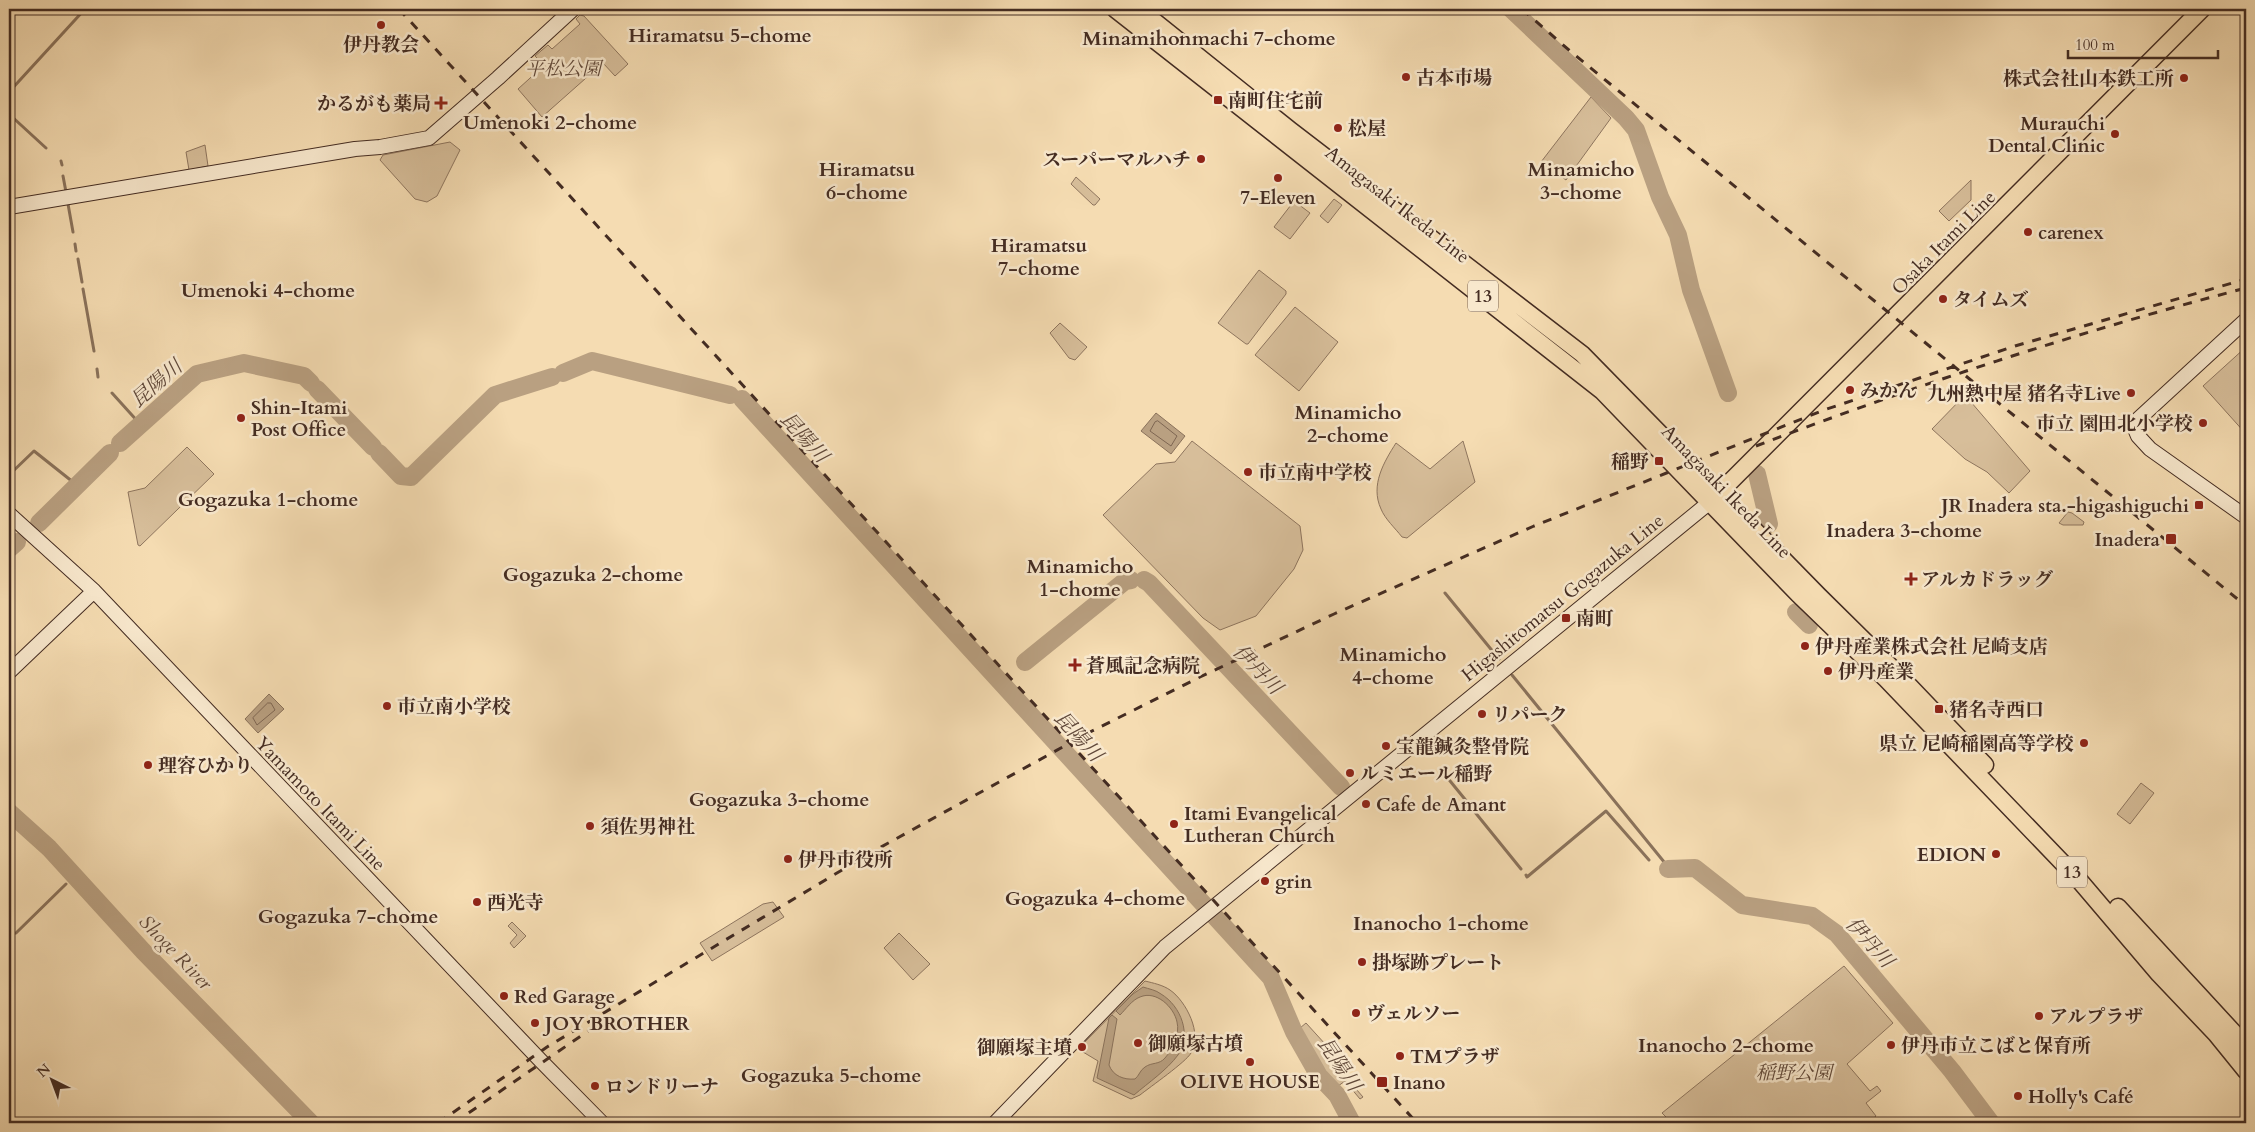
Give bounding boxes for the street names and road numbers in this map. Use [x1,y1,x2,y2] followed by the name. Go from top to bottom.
[1320,140,1475,269] street label: Amagasaki Ikeda Line
[1886,185,2002,301] street label: Osaka Itami Line
[1468,280,1498,312] road number: 13
[1656,419,1797,564] street label: Amagasaki Ikeda Line
[1456,508,1669,688] street label: Higashitomatsu Gogazuka Line
[249,731,391,877] street label: Yamamoto Itami Line
[2057,856,2087,888] road number: 13

